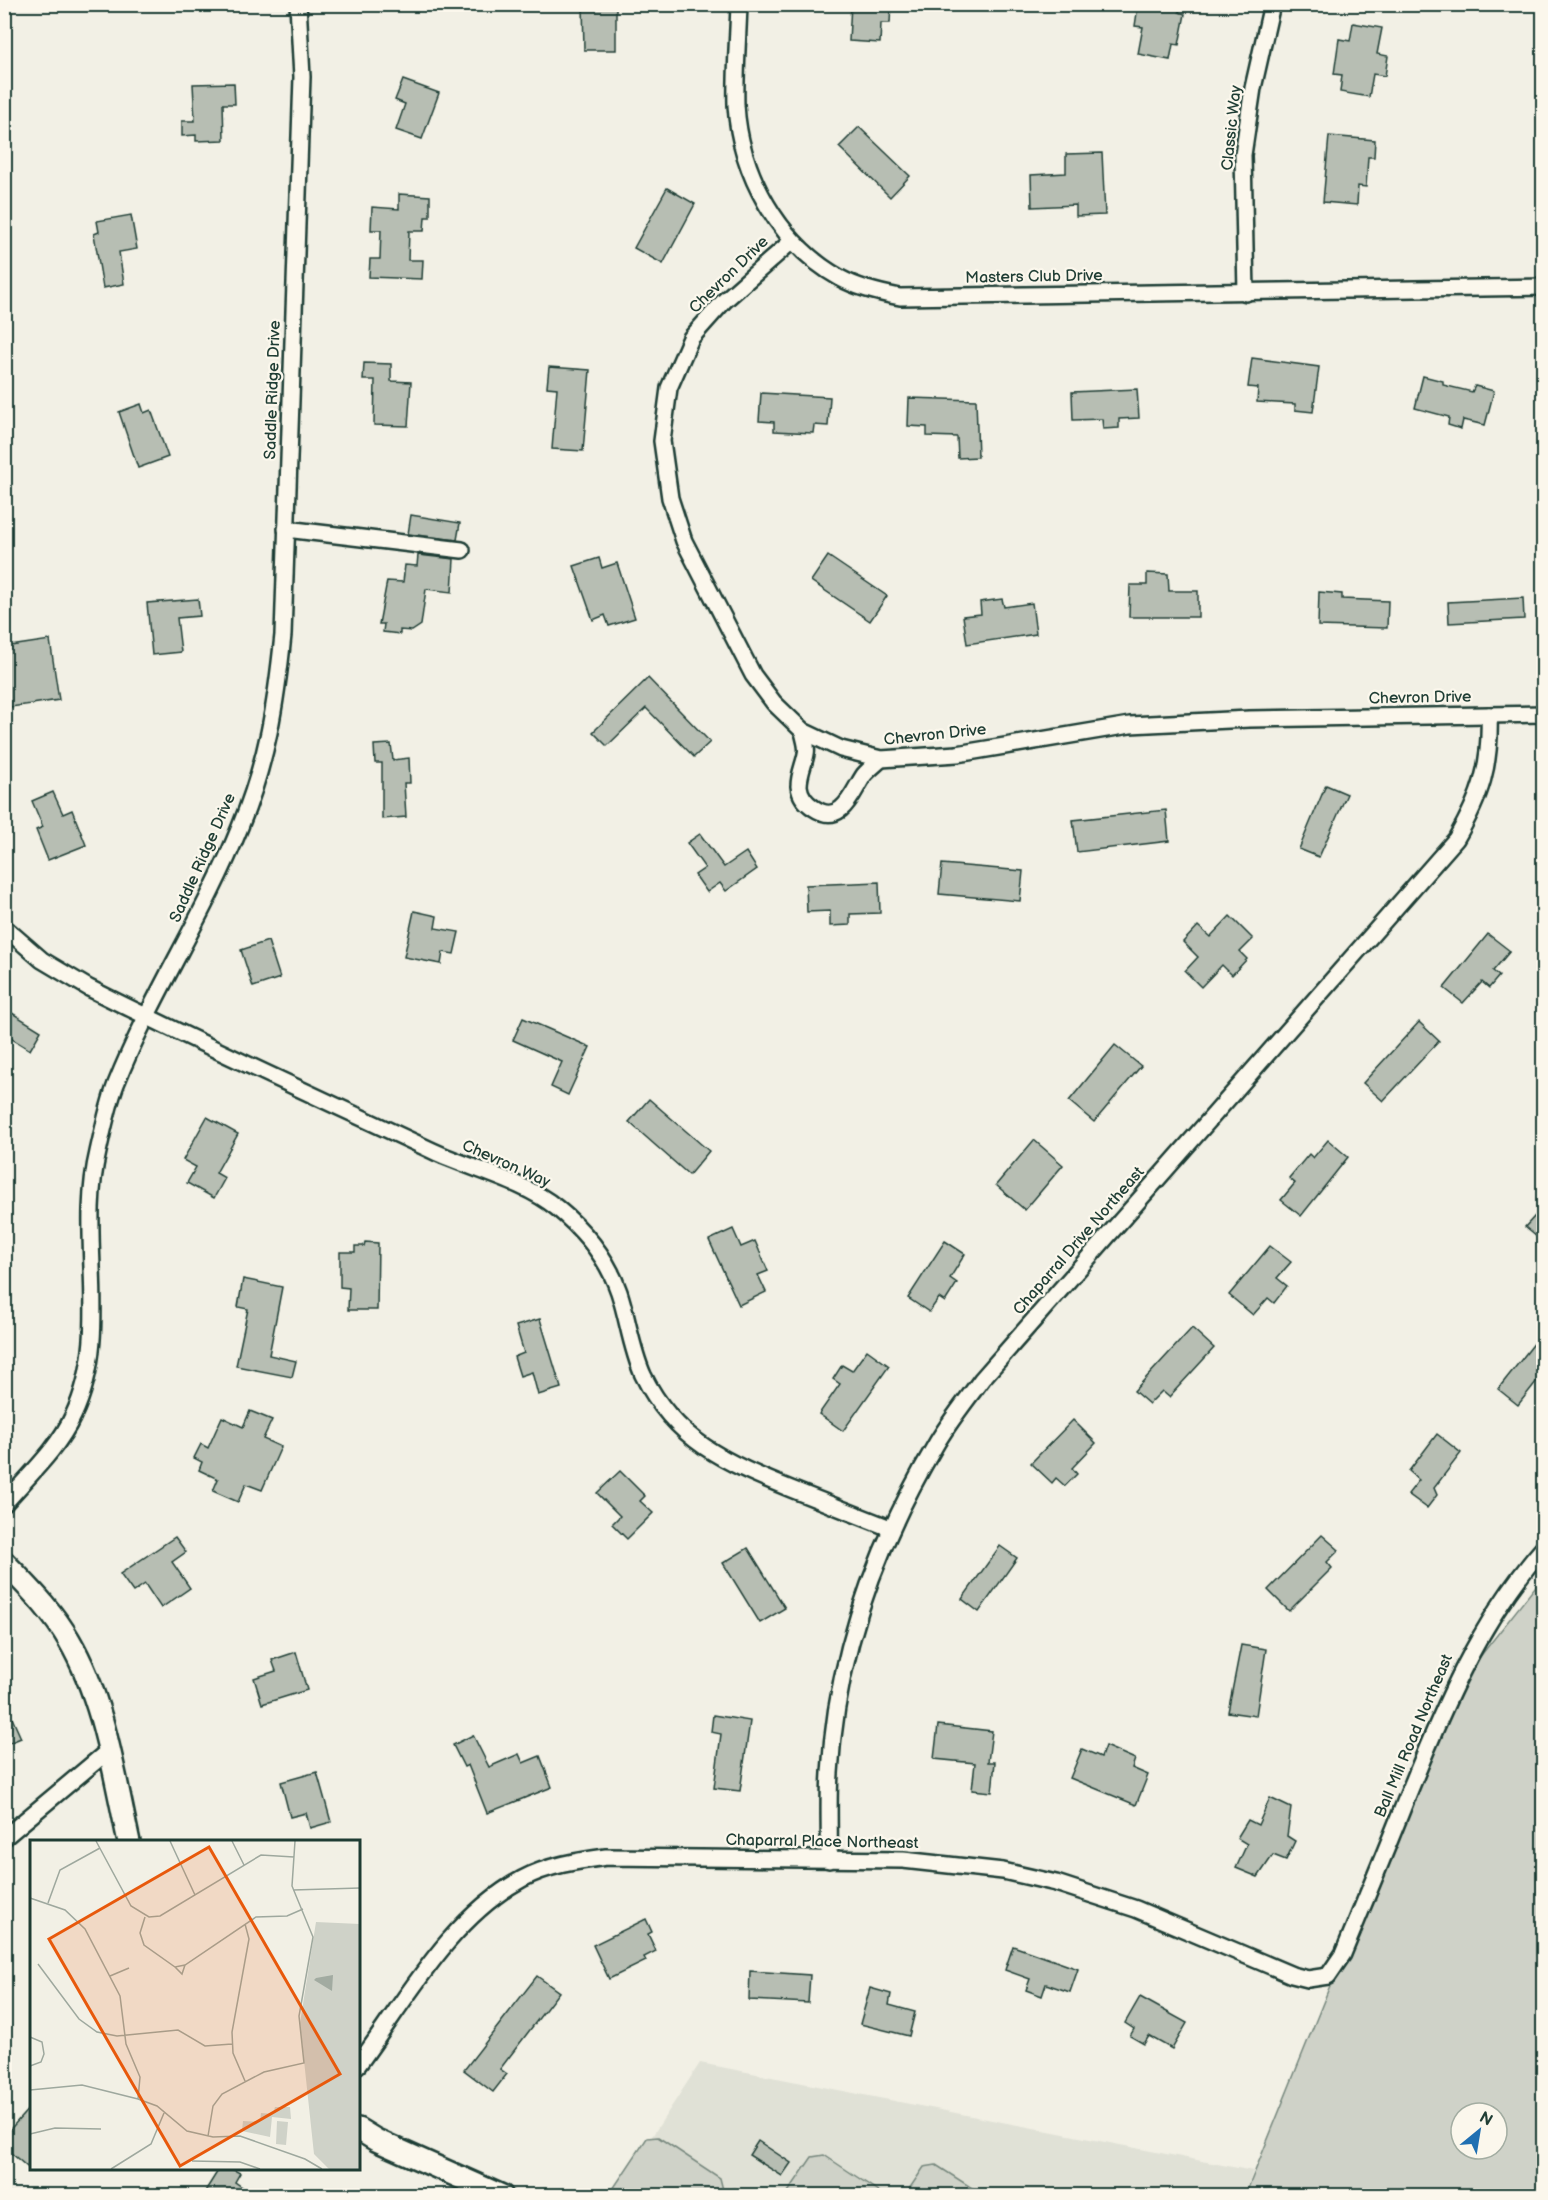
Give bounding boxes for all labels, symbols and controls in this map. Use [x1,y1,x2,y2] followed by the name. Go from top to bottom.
[1218,84,1246,172] street label: Classic Way
[685,232,773,318] street label: Chevron Drive
[965,266,1103,288] street label: Masters Club Drive
[261,320,285,460] street label: Saddle Ridge Drive
[1368,688,1472,708] street label: Chevron Drive
[883,720,988,750] street label: Chevron Drive
[166,790,240,925] street label: Saddle Ridge Drive
[459,1136,554,1192] street label: Chevron Way
[1010,1163,1149,1319] street label: Chaparral Drive Northeast
[1371,1651,1457,1821] street label: Ball Mill Road Northeast
[725,1831,919,1853] street label: Chaparral Place Northeast
[30,1840,360,2170] inset map
[1449,2101,1509,2161] north arrow
[1476,2108,1496,2131] text: N

